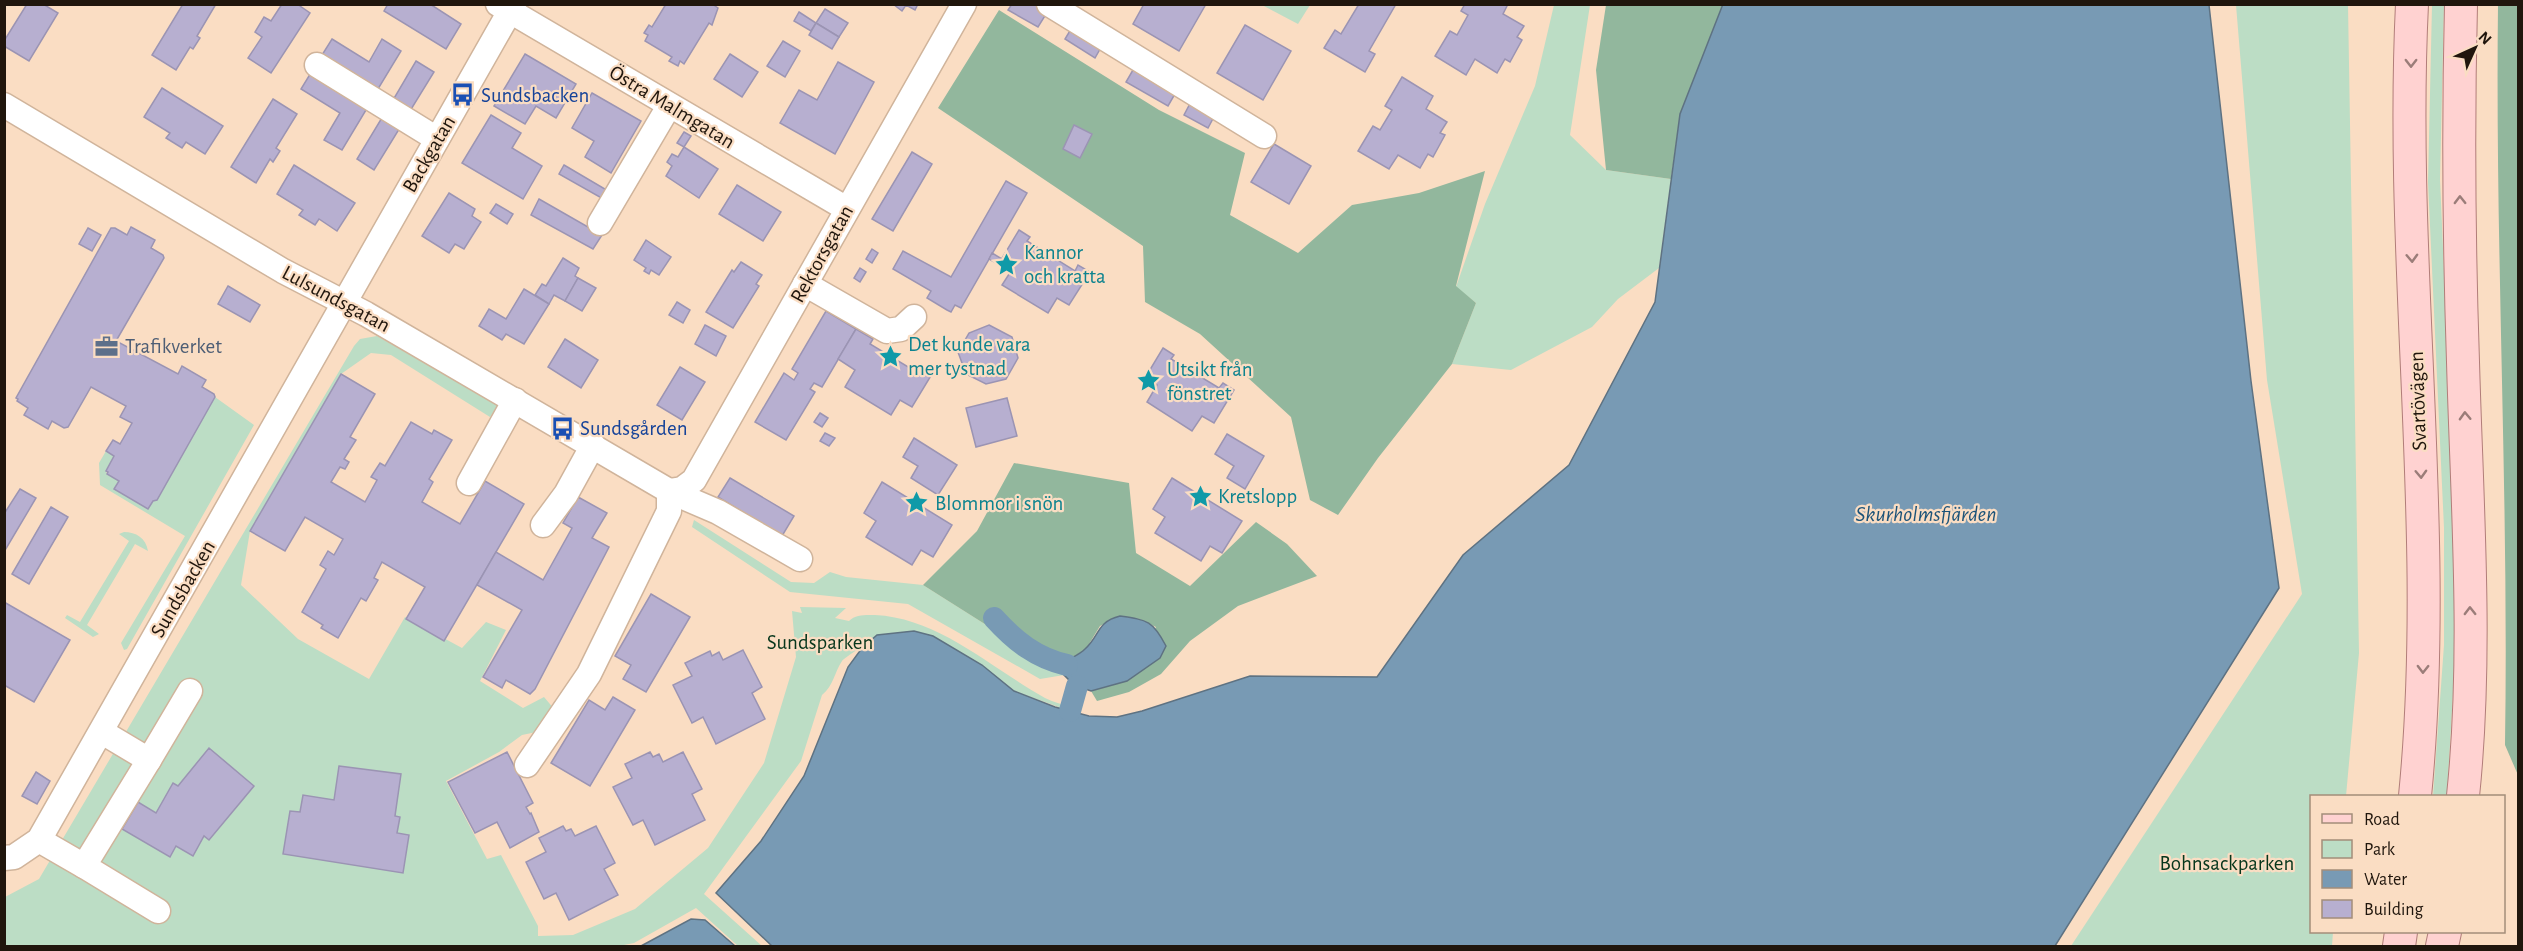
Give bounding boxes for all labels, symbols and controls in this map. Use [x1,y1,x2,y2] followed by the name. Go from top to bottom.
[2445,18,2505,78] north arrow
[2475,29,2494,48] text: N
[2405,58,2417,67] one-way arrow
[606,61,739,153] street label: Östra Malmgatan
[450,82,476,108] bus stop icon: Sundsbacken
[481,85,589,106] place label: Sundsbacken
[399,112,459,196] street label: Backgatan
[2454,196,2466,205] one-way arrow
[787,202,857,306] street label: Rektorsgatan
[1024,242,1106,287] place label: Kannor och kratta
[993,251,1019,277] place icon: Kannor och kratta
[2406,253,2419,262] one-way arrow
[279,262,393,336] street label: Lulsundsgatan
[94,333,120,359] office icon: Trafikverket
[908,334,1031,379] place label: Det kunde vara mer tystnad
[125,336,222,357] place label: Trafikverket
[877,343,903,369] place icon: Det kunde vara mer tystnad
[2406,351,2430,451] street label: Svartövägen
[1167,359,1253,404] place label: Utsikt från fönstret
[1136,368,1162,394] place icon: Utsikt från fönstret
[2458,412,2471,421] one-way arrow
[549,415,575,441] bus stop icon: Sundsgården
[580,418,688,439] place label: Sundsgården
[2414,469,2427,478] one-way arrow
[1187,483,1213,509] place icon: Kretslopp
[1218,486,1297,507] place label: Kretslopp
[904,490,930,516] place icon: Blommor i snön
[935,493,1063,514] place label: Blommor i snön
[1856,503,1996,525] water label: Skurholmsfjärden
[147,537,219,641] street label: Sundsbacken
[2464,606,2477,615] one-way arrow
[767,632,873,653] park label: Sundsparken
[2417,664,2429,673] one-way arrow
[2310,795,2505,933] legend
[2364,811,2400,829] text: Road
[2364,841,2396,859] text: Park
[2160,853,2294,874] park label: Bohnsackparken
[2364,871,2407,889] text: Water
[2364,901,2424,919] text: Building

